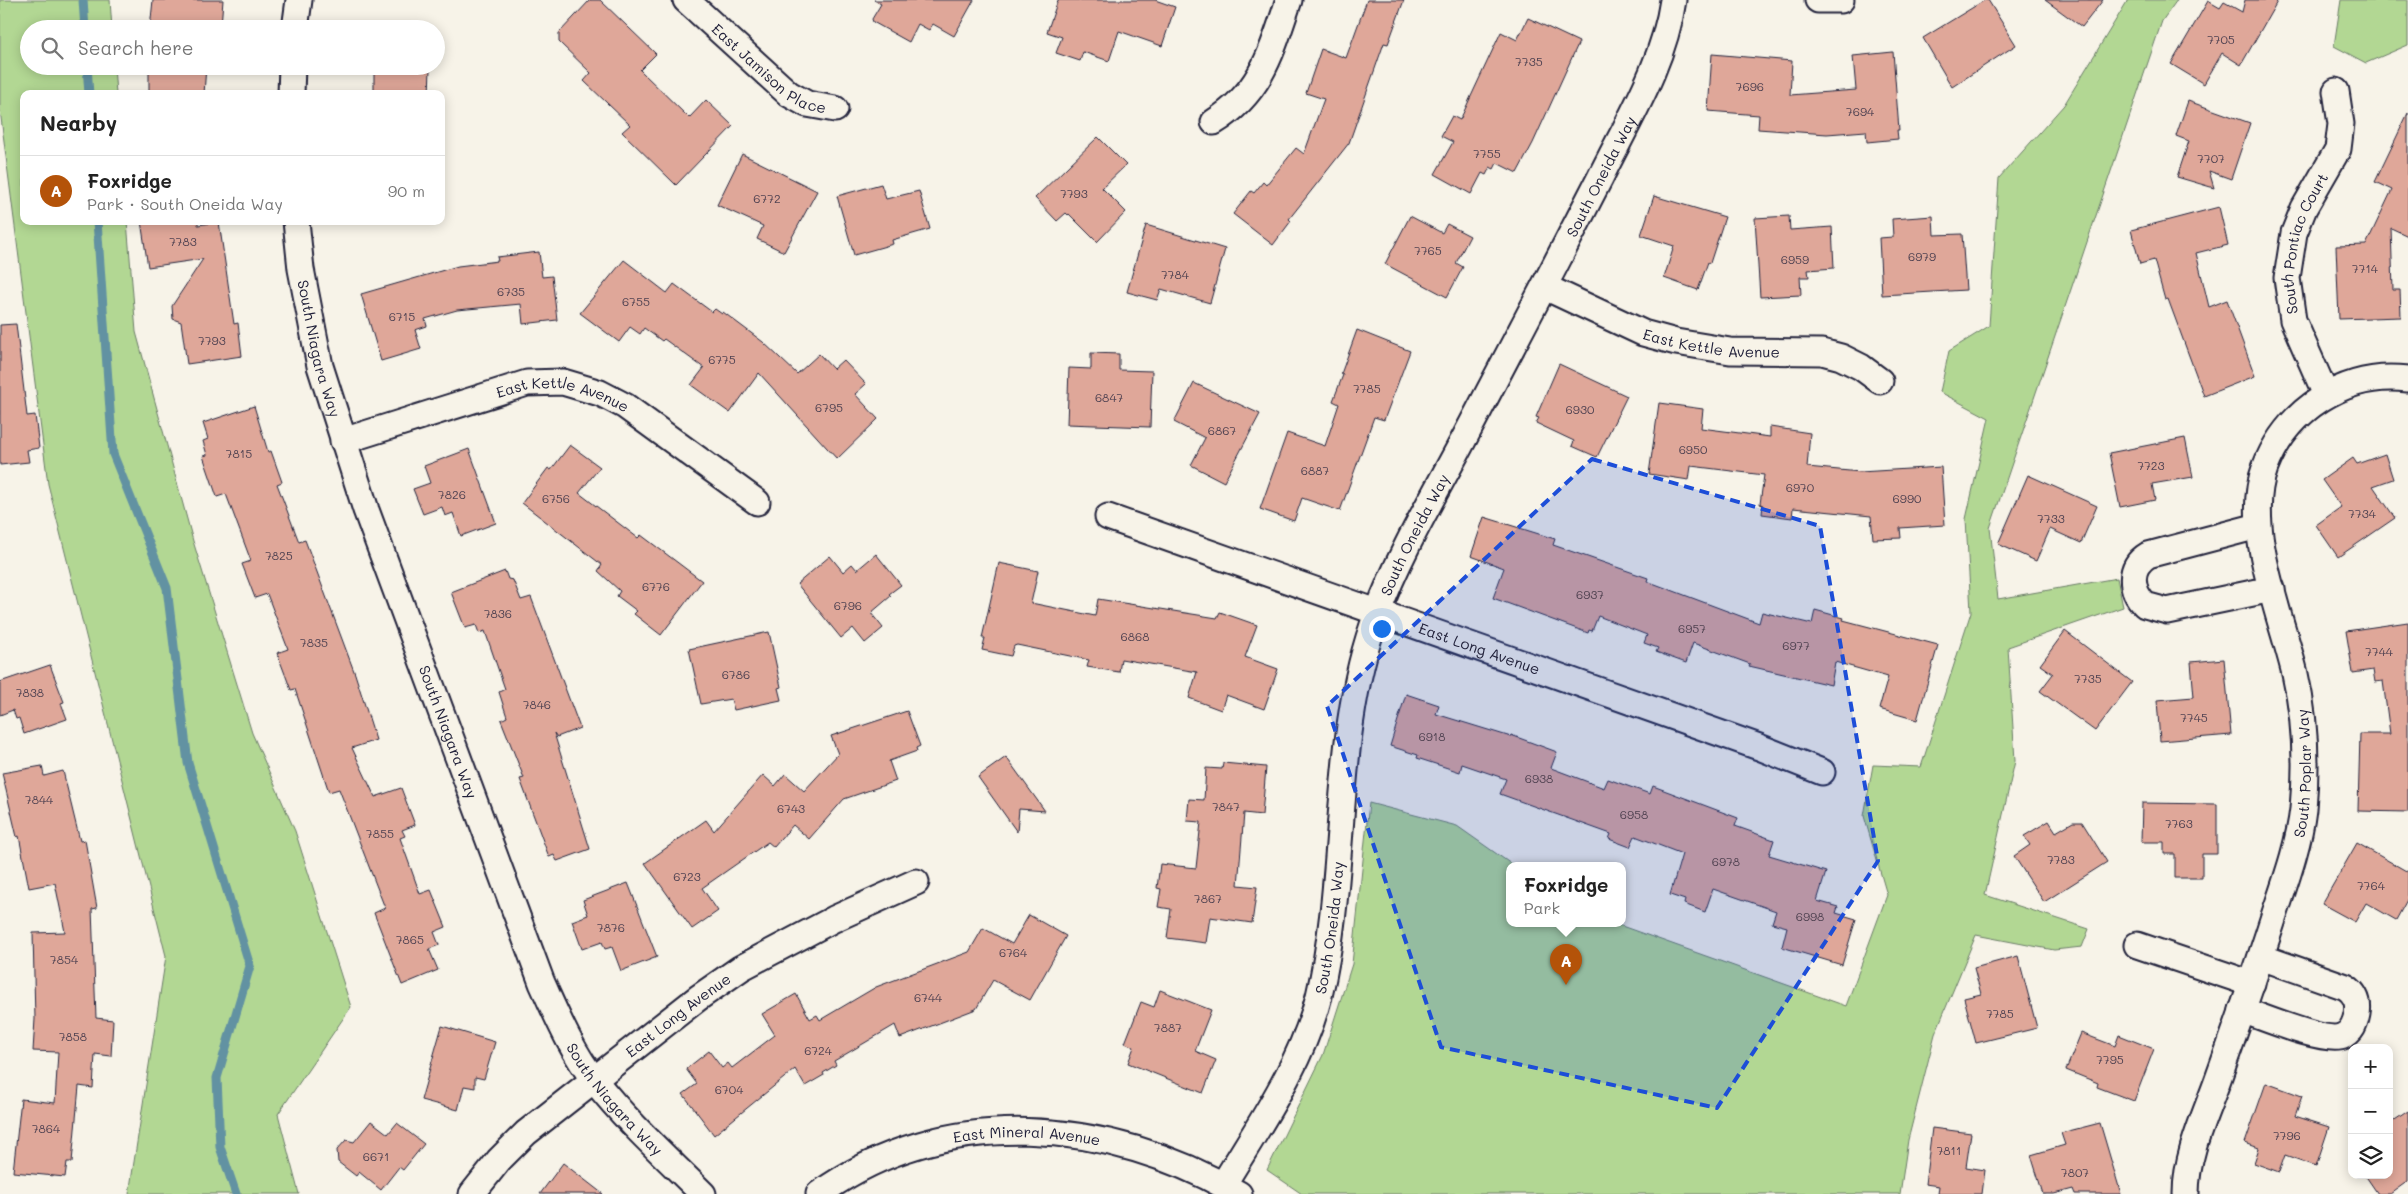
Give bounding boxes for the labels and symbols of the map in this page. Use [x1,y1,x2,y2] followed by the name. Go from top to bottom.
[708,19,828,117] street label: East Jamison Place
[2207,31,2235,47] house number: 7705
[1515,53,1543,69] house number: 7735
[1736,78,1764,94] house number: 7696
[1846,103,1874,119] house number: 7694
[1561,112,1640,240] street label: South Oneida Way
[1473,145,1501,161] house number: 7755
[2197,150,2225,166] house number: 7707
[2276,169,2332,315] street label: South Pontiac Court
[1060,185,1088,201] house number: 7793
[753,190,781,206] house number: 6772
[169,233,197,249] house number: 7783
[1414,242,1442,258] house number: 7765
[1908,248,1936,264] house number: 6979
[1781,251,1809,267] house number: 6959
[2352,260,2378,276] house number: 7714
[1161,266,1189,282] house number: 7784
[293,278,346,420] street label: South Niagara Way
[497,283,525,299] house number: 6735
[622,293,650,309] house number: 6755
[389,308,415,324] house number: 6715
[1641,324,1780,362] street label: East Kettle Avenue
[198,332,226,348] house number: 7793
[708,351,736,367] house number: 6775
[493,372,633,416] street label: East Kettle Avenue
[1353,380,1381,396] house number: 7785
[1095,389,1123,405] house number: 6847
[815,399,843,415] house number: 6795
[1566,401,1595,417] house number: 6930
[1208,422,1237,438] house number: 6867
[1679,441,1708,457] house number: 6950
[226,445,252,461] house number: 7815
[2137,457,2165,473] house number: 7723
[1301,462,1330,478] house number: 6887
[1375,470,1453,598] street label: South Oneida Way
[1786,479,1815,495] house number: 6970
[438,486,466,502] house number: 7826
[542,490,570,506] house number: 6756
[1893,490,1922,506] house number: 6990
[2348,505,2376,521] house number: 7734
[2037,510,2065,526] house number: 7733
[265,547,293,563] house number: 7825
[642,578,670,594] house number: 6776
[1576,586,1604,602] house number: 6937
[834,597,862,613] house number: 6796
[484,605,512,621] house number: 7836
[1369,616,1395,642] your location
[1416,618,1543,679] street label: East Long Avenue
[1678,620,1706,636] house number: 6957
[1120,628,1150,644] house number: 6868
[300,634,328,650] house number: 7835
[1782,637,1810,653] house number: 6977
[2365,643,2393,659] house number: 7744
[415,662,483,801] street label: South Niagara Way
[722,666,750,682] house number: 6786
[2074,670,2102,686] house number: 7735
[16,684,44,700] house number: 7838
[523,696,551,712] house number: 7846
[2288,708,2315,839] street label: South Poplar Way
[2180,709,2208,725] house number: 7745
[1419,728,1445,744] house number: 6918
[1525,770,1553,786] house number: 6938
[25,791,53,807] house number: 7844
[1212,798,1240,814] house number: 7847
[777,800,805,816] house number: 6743
[1620,806,1648,822] house number: 6958
[2165,815,2193,831] house number: 7763
[366,825,394,841] house number: 7855
[2047,851,2075,867] house number: 7783
[1712,853,1740,869] house number: 6978
[1310,860,1348,996] street label: South Oneida Way
[673,868,701,884] house number: 6723
[2357,877,2385,893] house number: 7764
[1194,890,1222,906] house number: 7867
[1796,908,1824,924] house number: 6998
[597,919,625,935] house number: 7876
[396,931,424,947] house number: 7865
[999,944,1027,960] house number: 6764
[1550,944,1582,985] pin: A
[50,951,78,967] house number: 7854
[621,968,734,1061] street label: East Long Avenue
[914,989,942,1005] house number: 6744
[1986,1005,2014,1021] house number: 7785
[1154,1019,1182,1035] house number: 7887
[59,1028,87,1044] house number: 7858
[562,1039,667,1159] street label: South Niagara Way
[804,1042,832,1058] house number: 6724
[2096,1051,2124,1067] house number: 7795
[715,1081,743,1097] house number: 6704
[32,1120,60,1136] house number: 7864
[951,1121,1102,1150] street label: East Mineral Avenue
[2273,1127,2301,1143] house number: 7796
[1937,1142,1961,1158] house number: 7811
[363,1148,389,1164] house number: 6671
[2061,1164,2089,1180] house number: 7807

